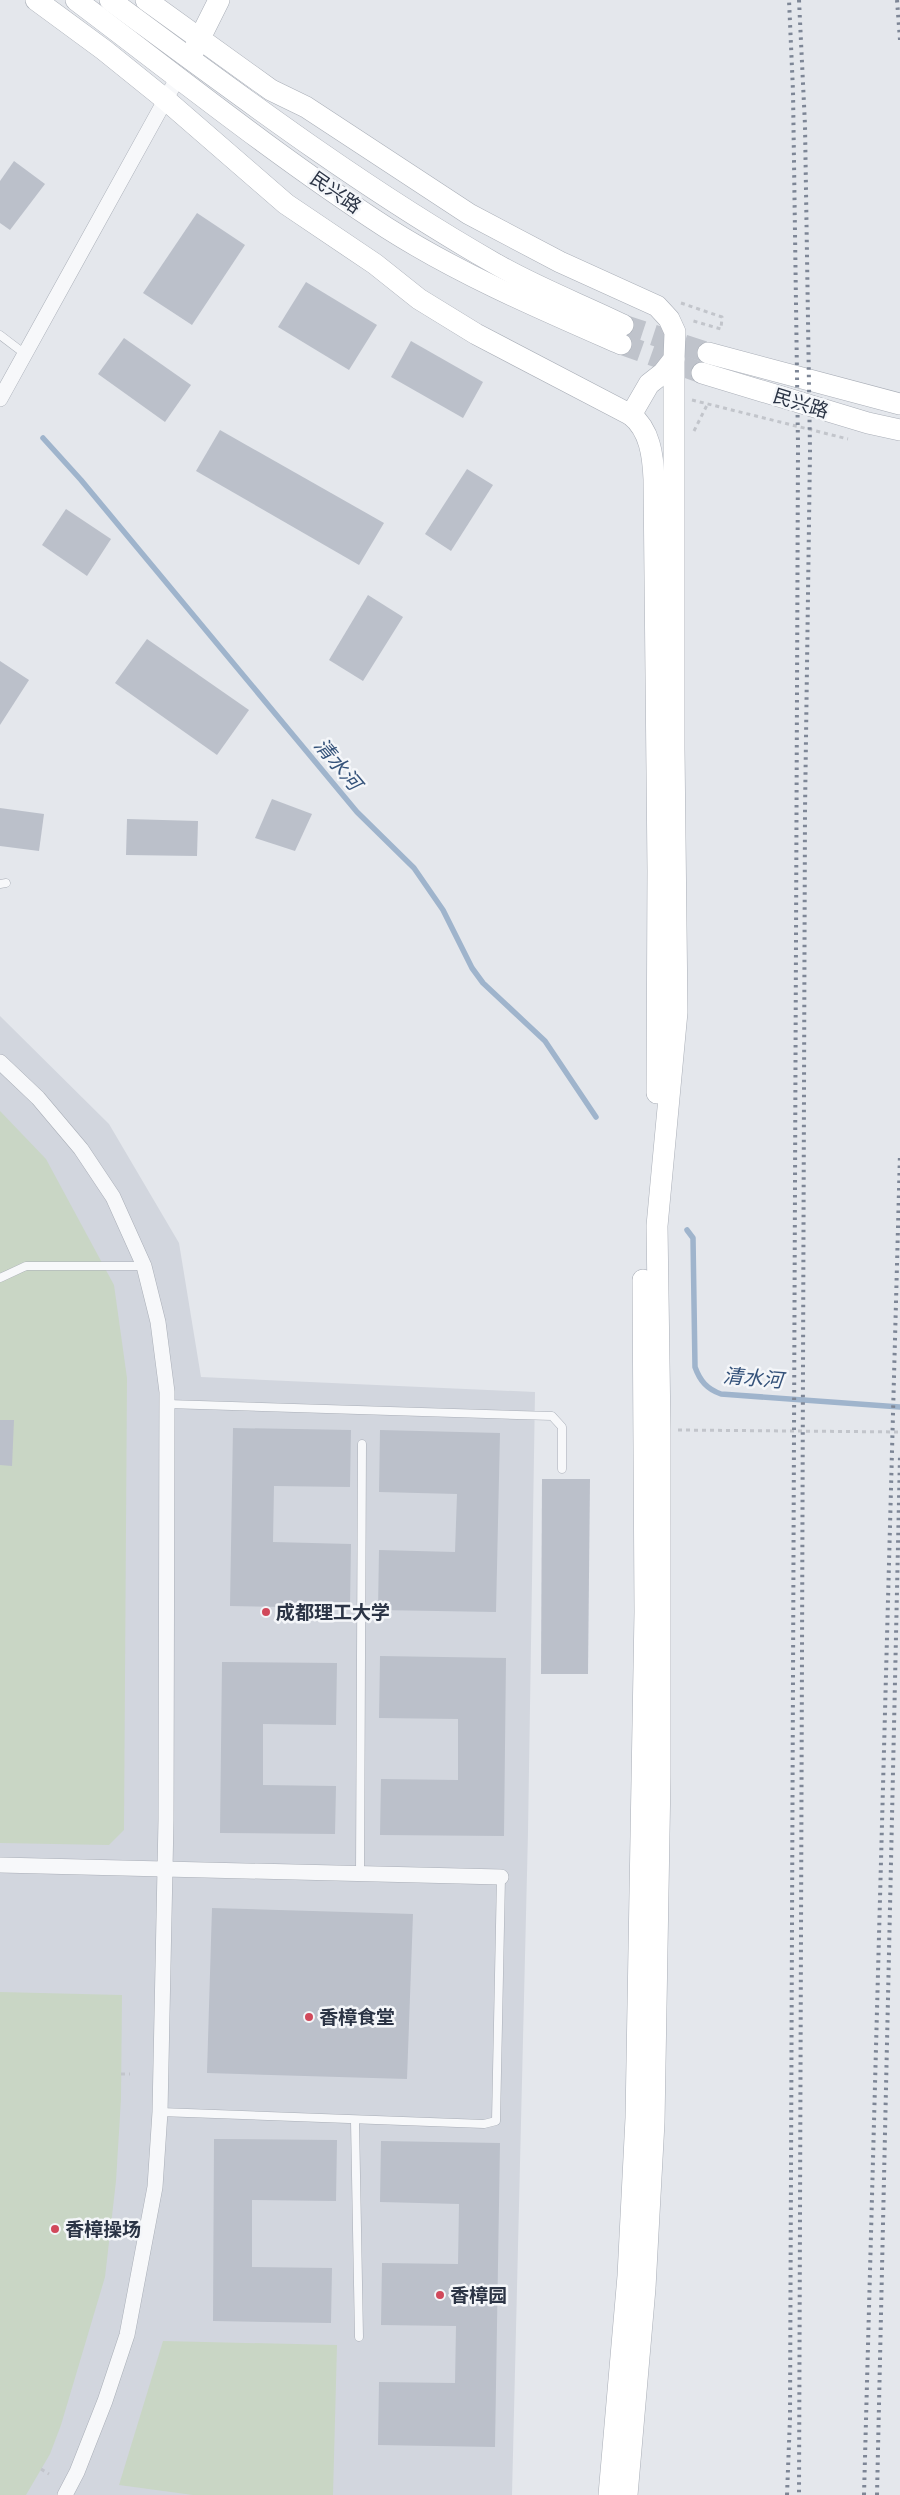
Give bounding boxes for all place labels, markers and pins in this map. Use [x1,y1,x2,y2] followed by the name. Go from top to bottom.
[276,1602,390,1624] place label: 成都理工大学
[260,1606,272,1618] marker: 成都理工大学
[319,2007,395,2029] place label: 香樟食堂
[303,2011,315,2023] marker: 香樟食堂
[65,2219,141,2241] place label: 香樟操场
[49,2223,61,2235] marker: 香樟操场
[450,2285,507,2307] place label: 香樟园
[434,2289,446,2301] marker: 香樟园

